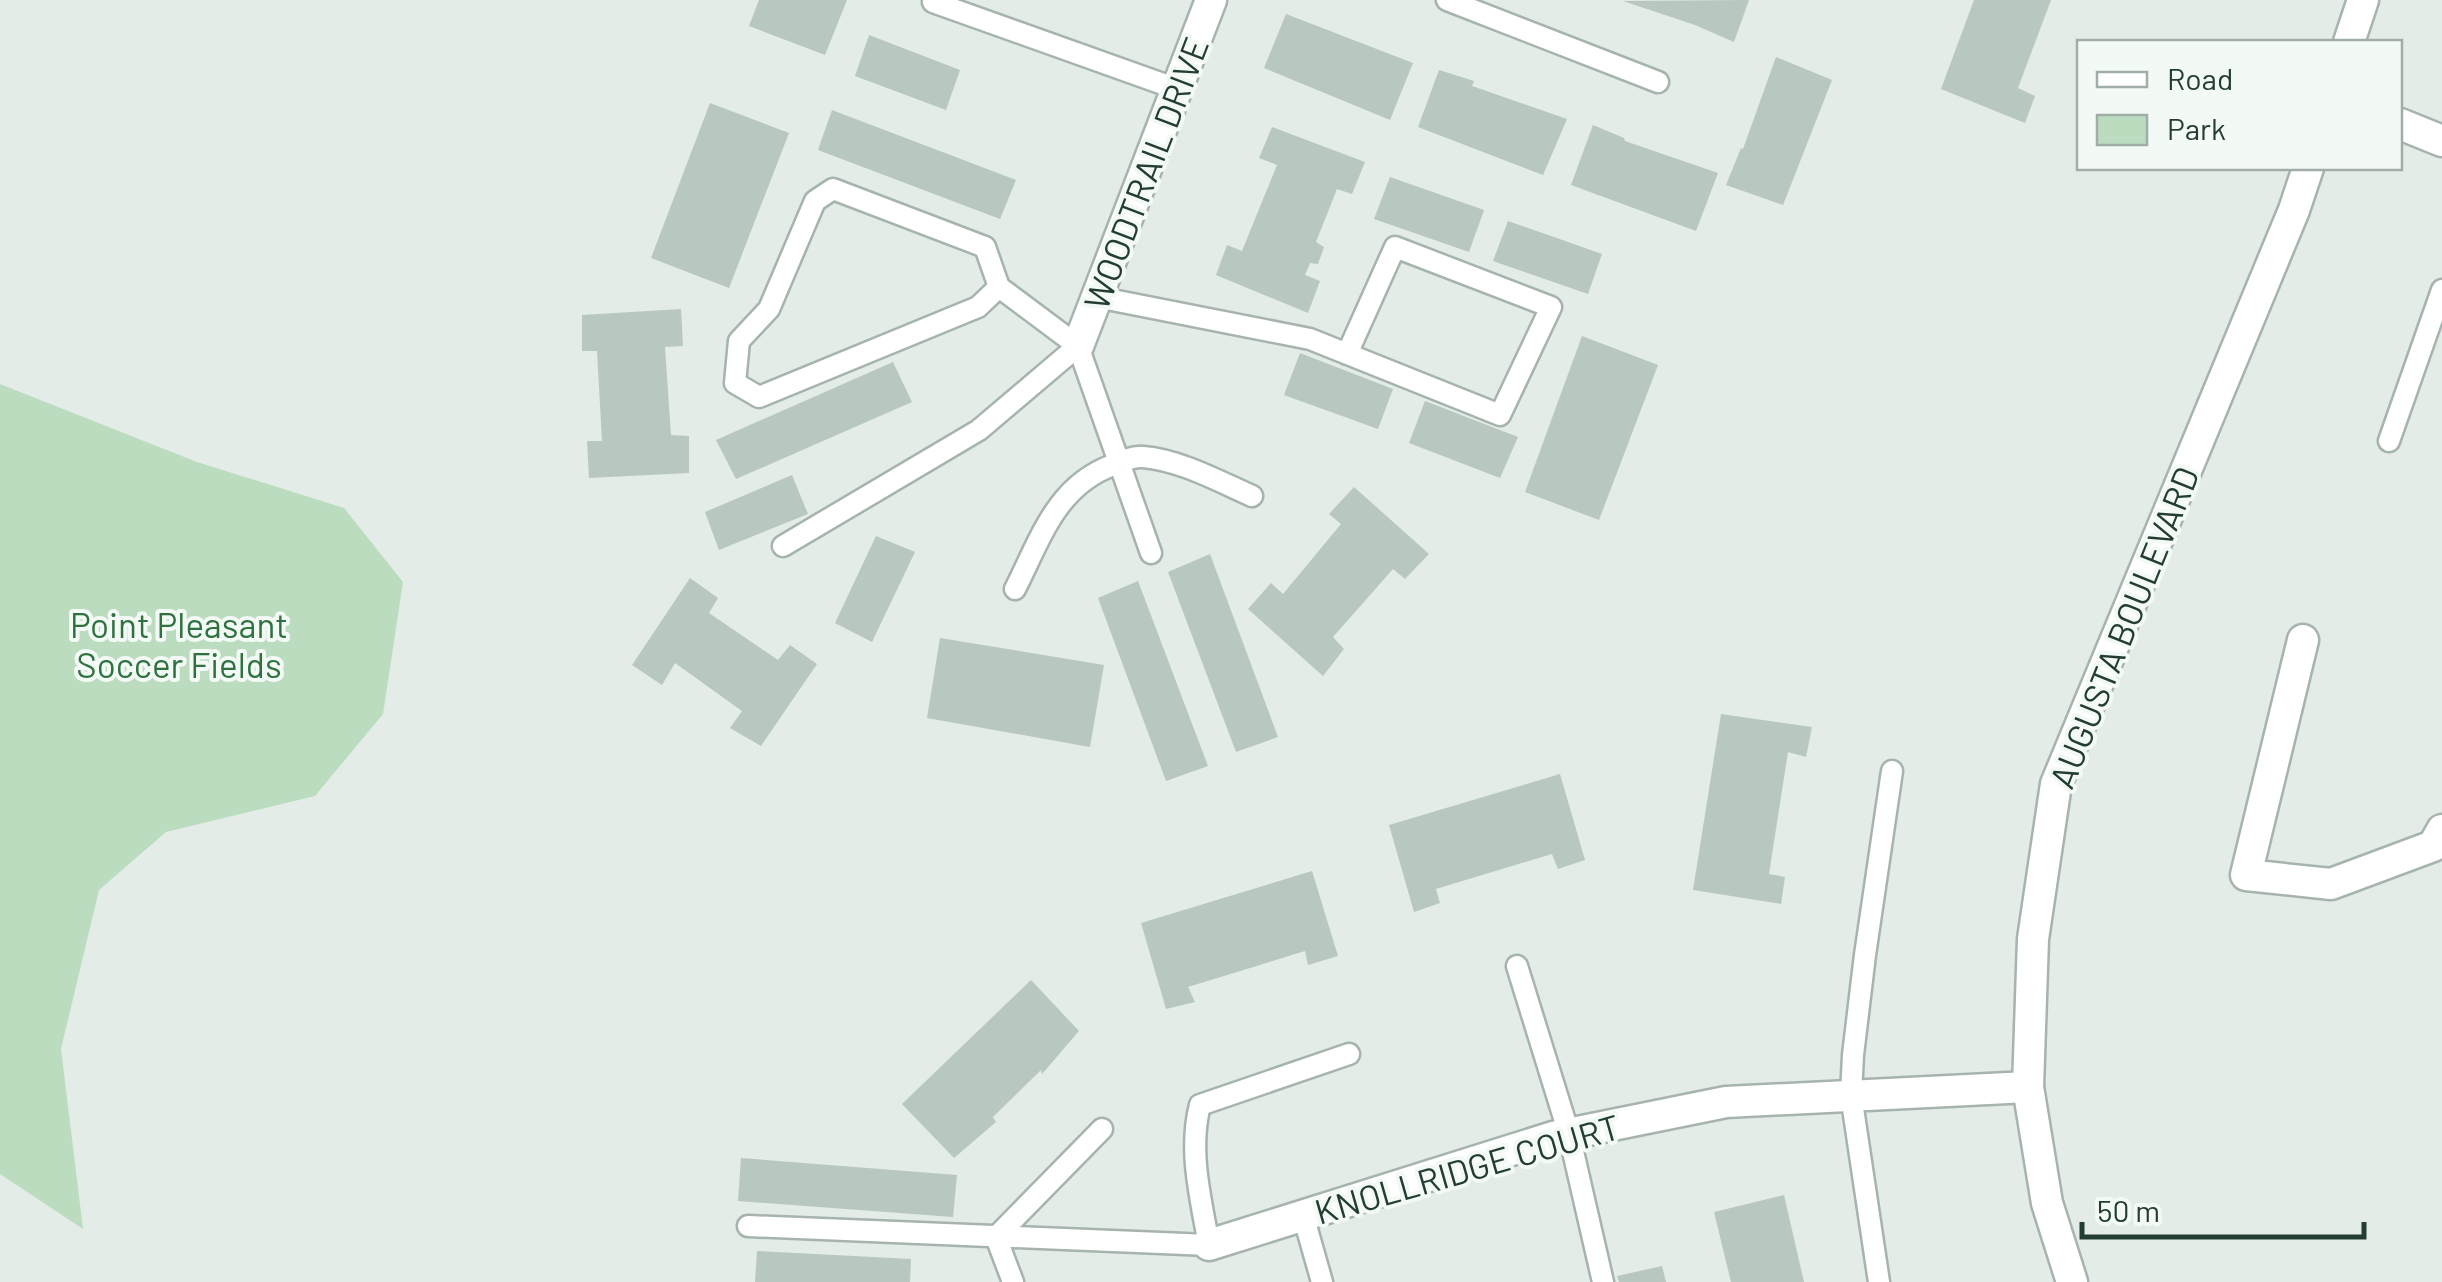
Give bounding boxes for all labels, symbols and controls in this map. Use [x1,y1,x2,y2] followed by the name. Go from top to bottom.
[1074,31,1216,315] street label: WOODTRAIL DRIVE
[2077,40,2402,170] legend
[2167,60,2233,96] text: Road
[2167,110,2226,146] text: Park
[2039,460,2207,794] street label: AUGUSTA BOULEVARD
[70,603,288,685] park label: Point Pleasant Soccer Fields
[1310,1104,1624,1232] street label: KNOLLRIDGE COURT
[2082,1177,2364,1239] scale bar
[2097,1192,2160,1228] text: 50 m

